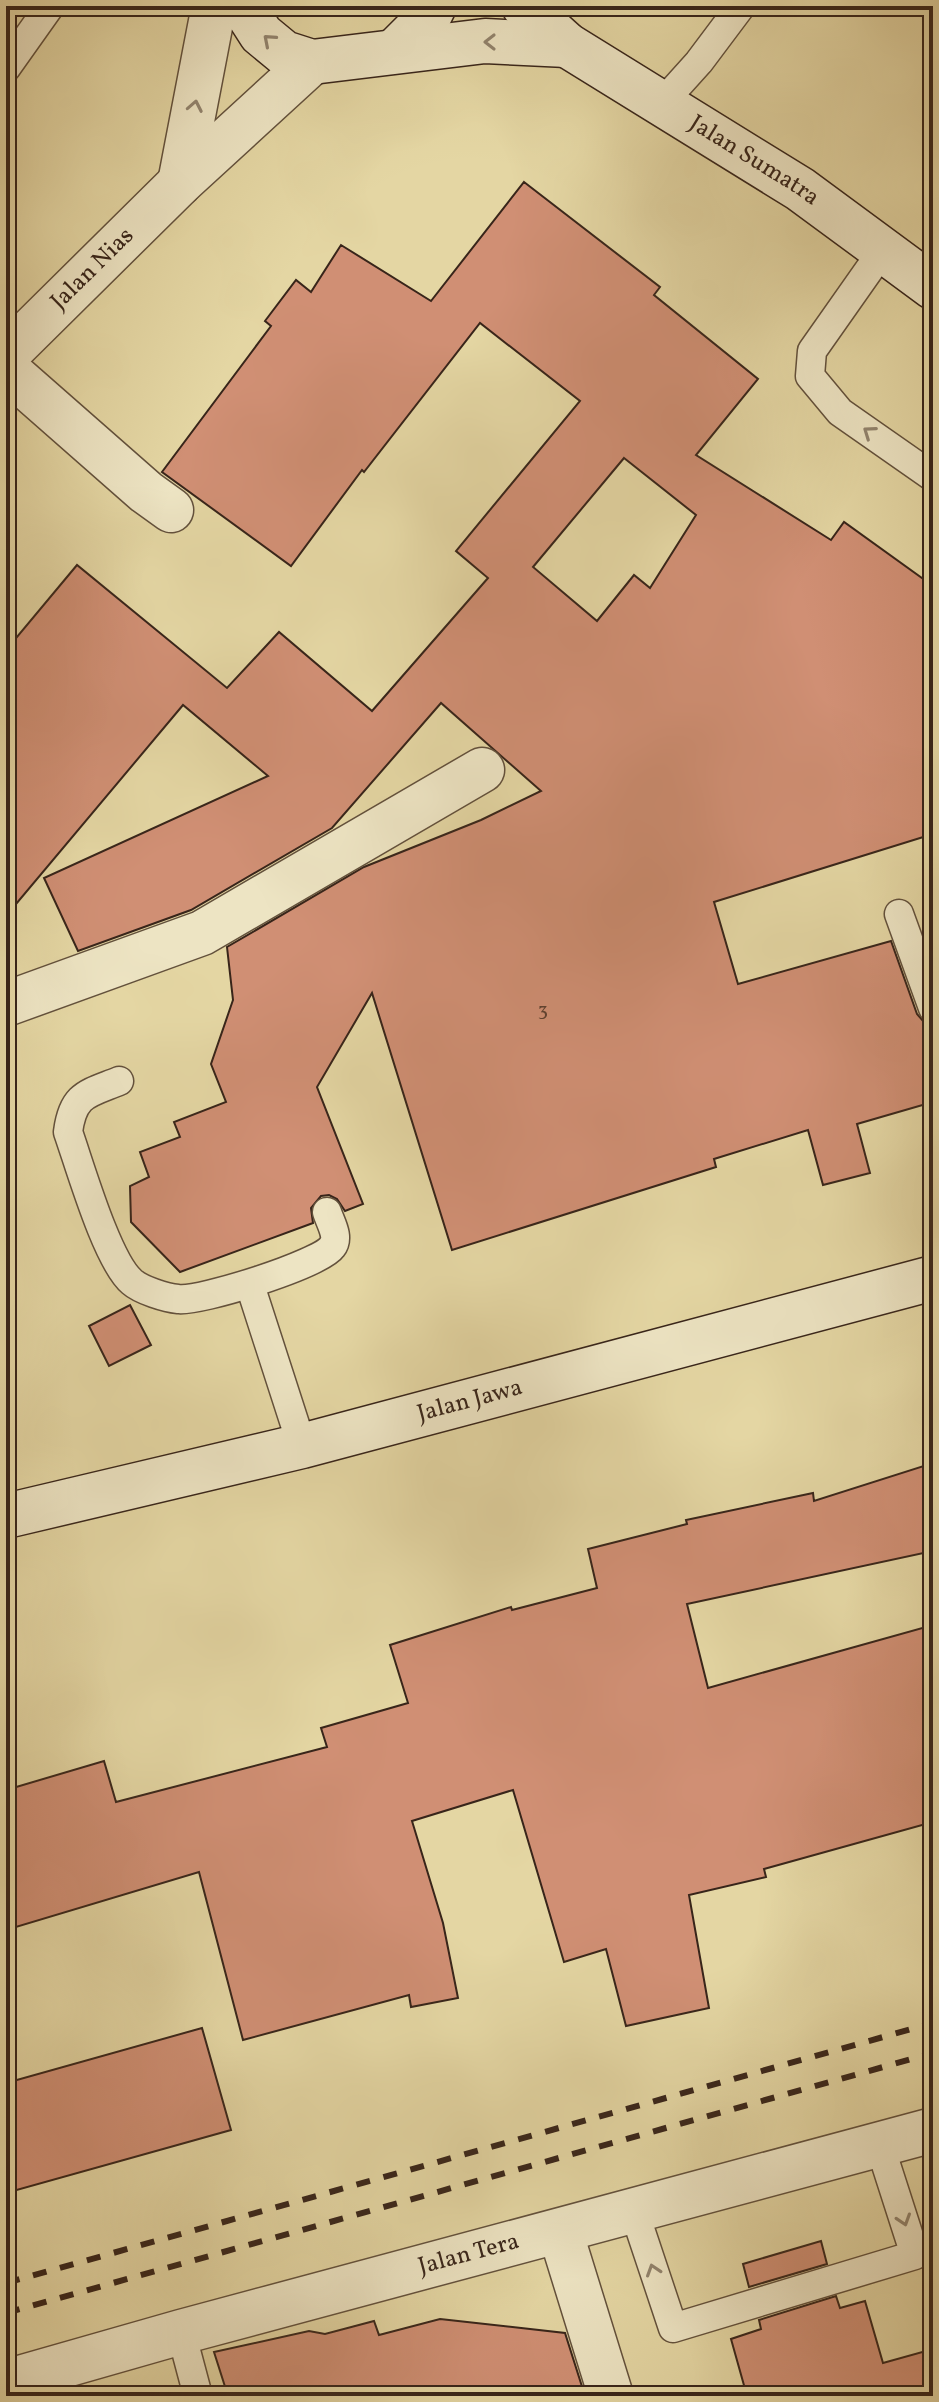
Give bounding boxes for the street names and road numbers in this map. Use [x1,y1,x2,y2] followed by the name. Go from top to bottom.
[682,107,826,215] street label: Jalan Sumatra
[43,220,142,318] street label: Jalan Nias
[414,1371,526,1432] street label: Jalan Jawa
[415,2225,523,2284] street label: Jalan Tera

